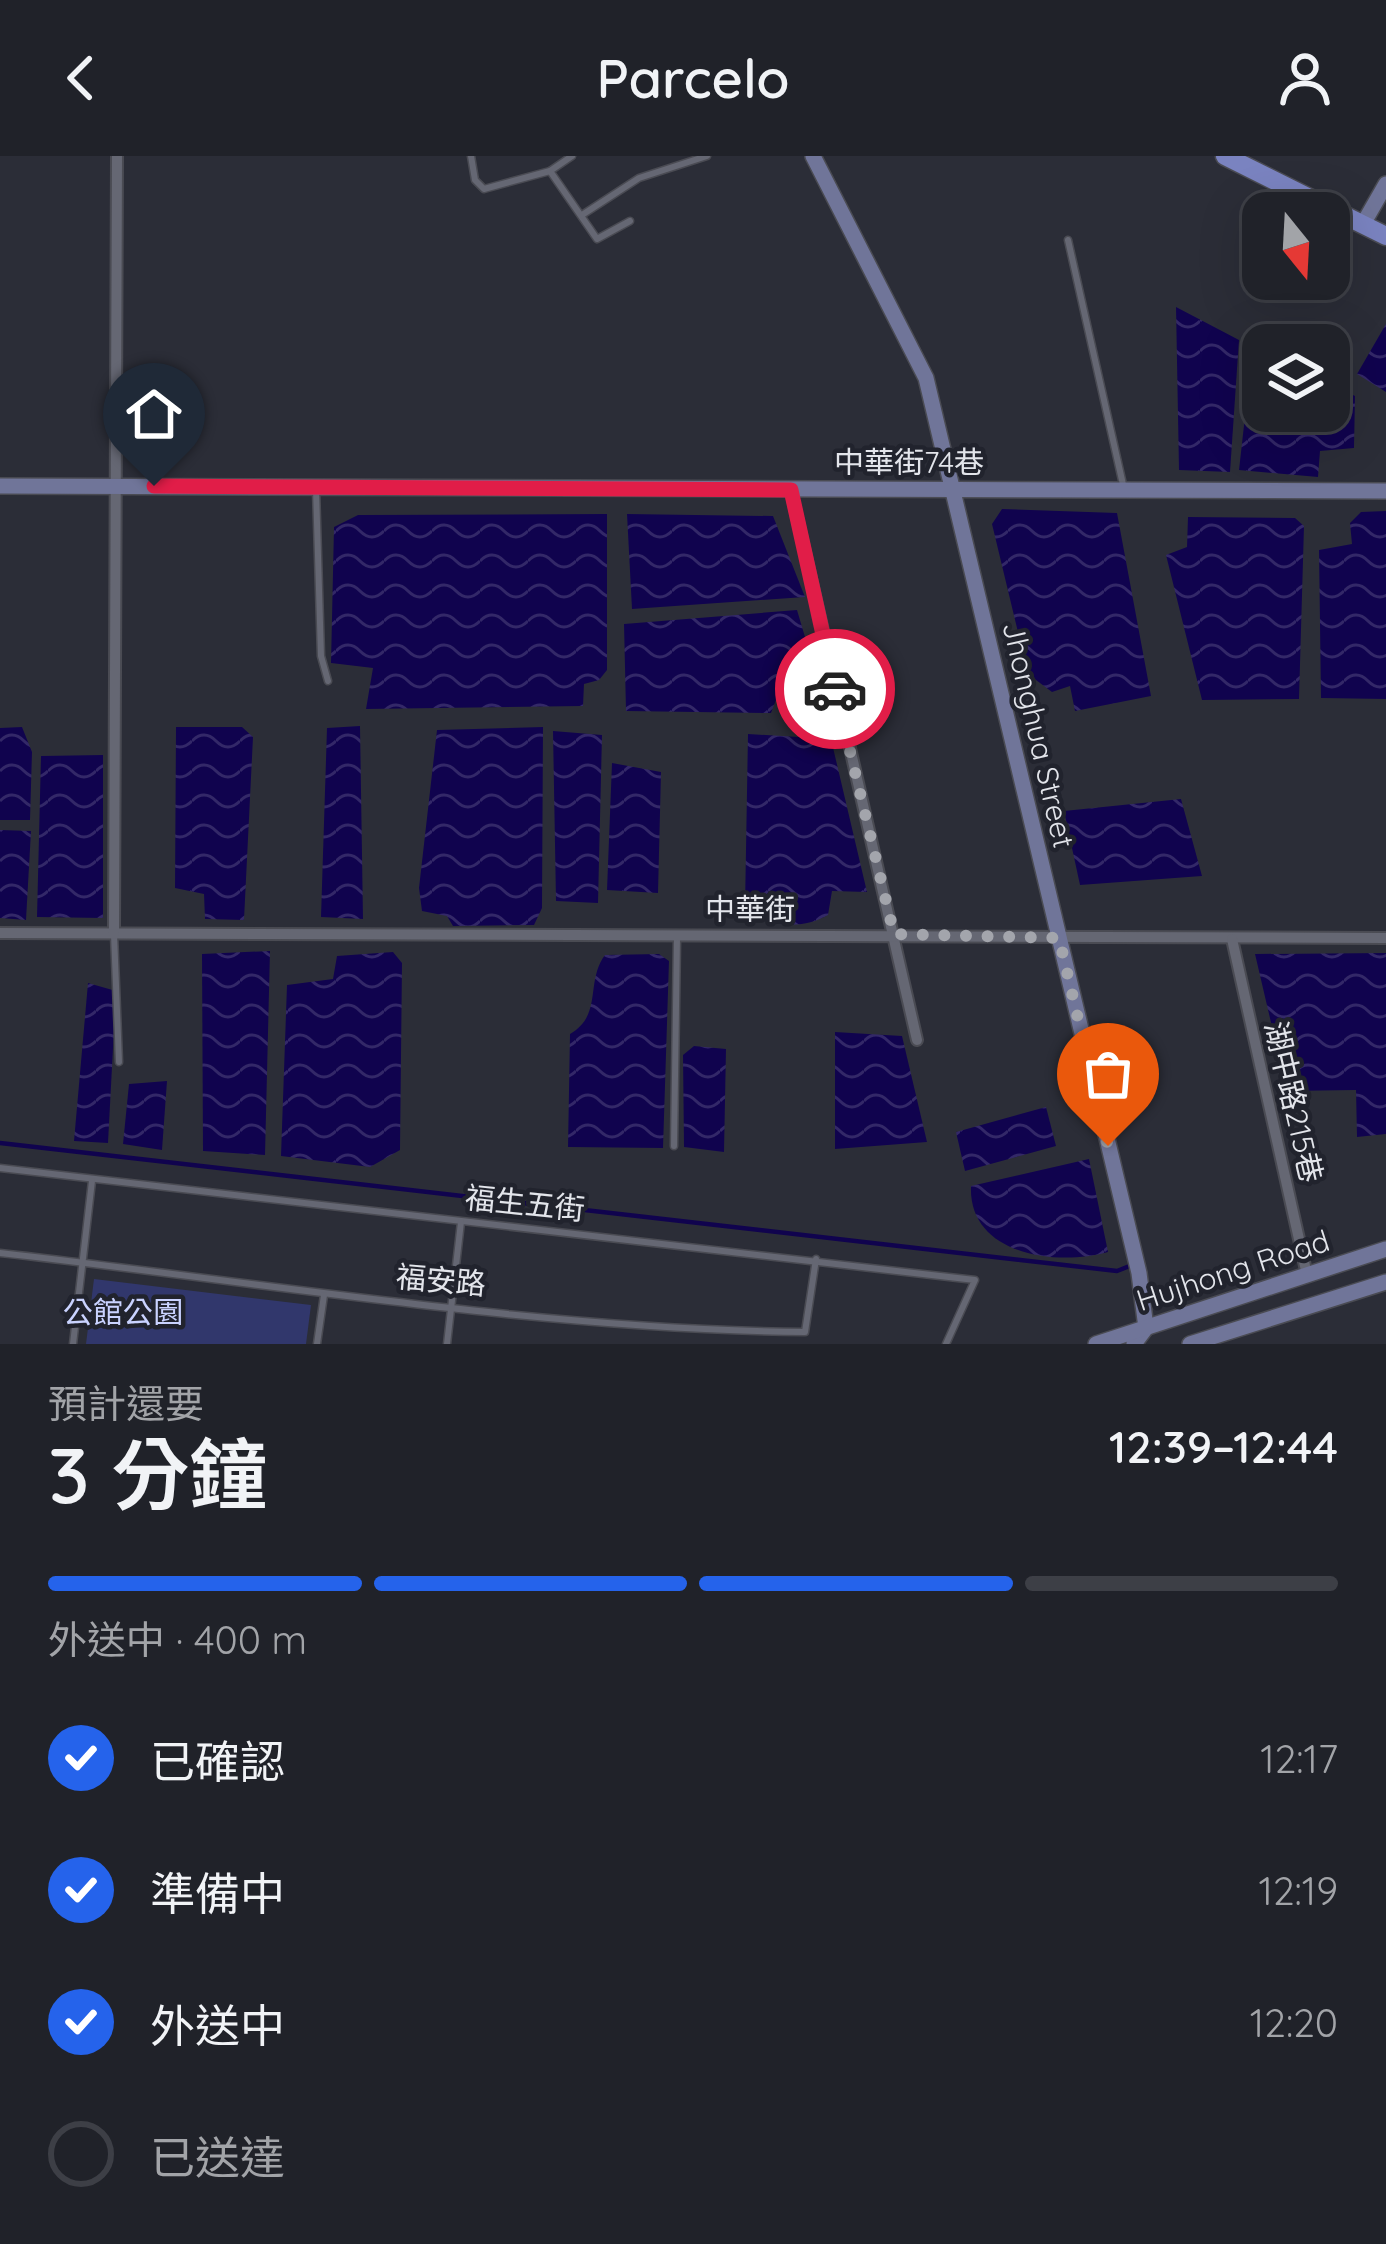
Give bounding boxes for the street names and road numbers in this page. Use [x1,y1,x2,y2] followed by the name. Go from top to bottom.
[834,443,984,481] street label: 中華街74巷
[994,618,1083,852] street label: Jhonghua Street
[705,890,795,928] street label: 中華街
[1257,1018,1331,1186] street label: 湖中路215巷
[463,1178,587,1228] street label: 福生五街
[1131,1221,1334,1319] street label: Hujhong Road
[395,1257,488,1303] street label: 福安路

